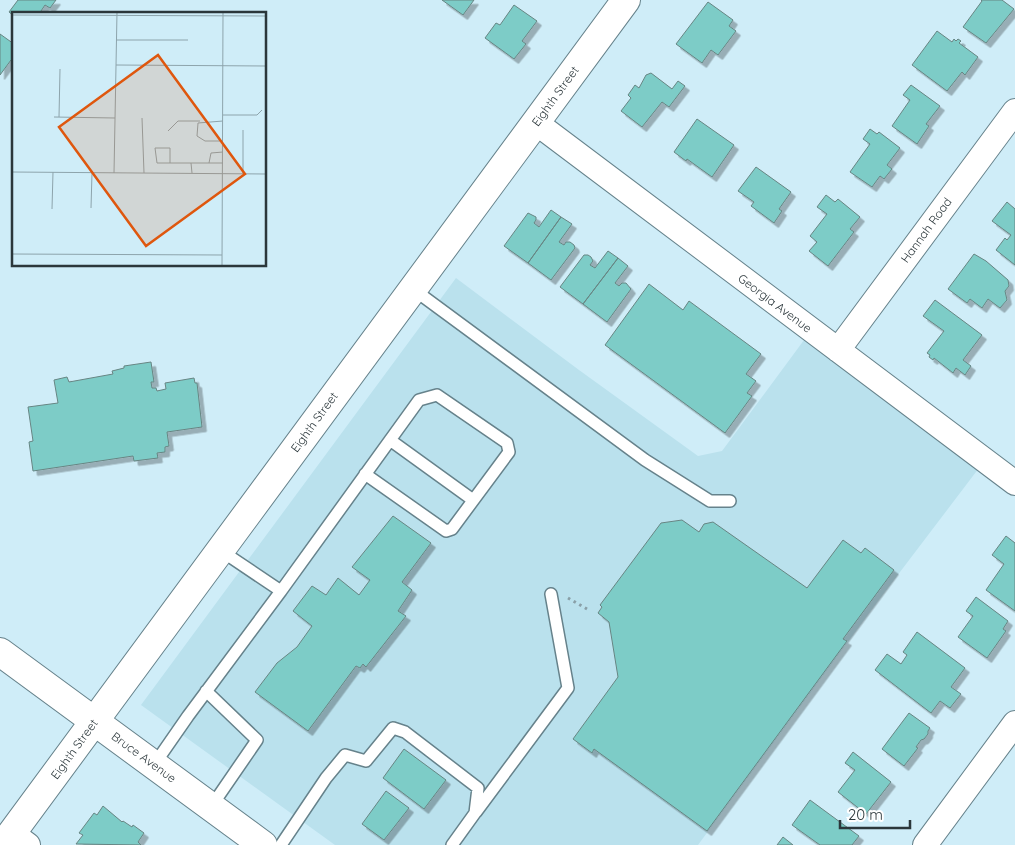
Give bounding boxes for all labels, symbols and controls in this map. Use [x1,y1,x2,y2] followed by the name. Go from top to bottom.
[12,12,266,266] inset map
[528,63,582,129] street label: Eighth Street
[897,194,955,266] street label: Hannah Road
[735,270,815,336] street label: Georgia Avenue
[287,389,341,455] street label: Eighth Street
[47,716,101,782] street label: Eighth Street
[109,728,180,786] street label: Bruce Avenue
[840,798,910,830] scale bar
[848,805,883,824] text: 20 m

